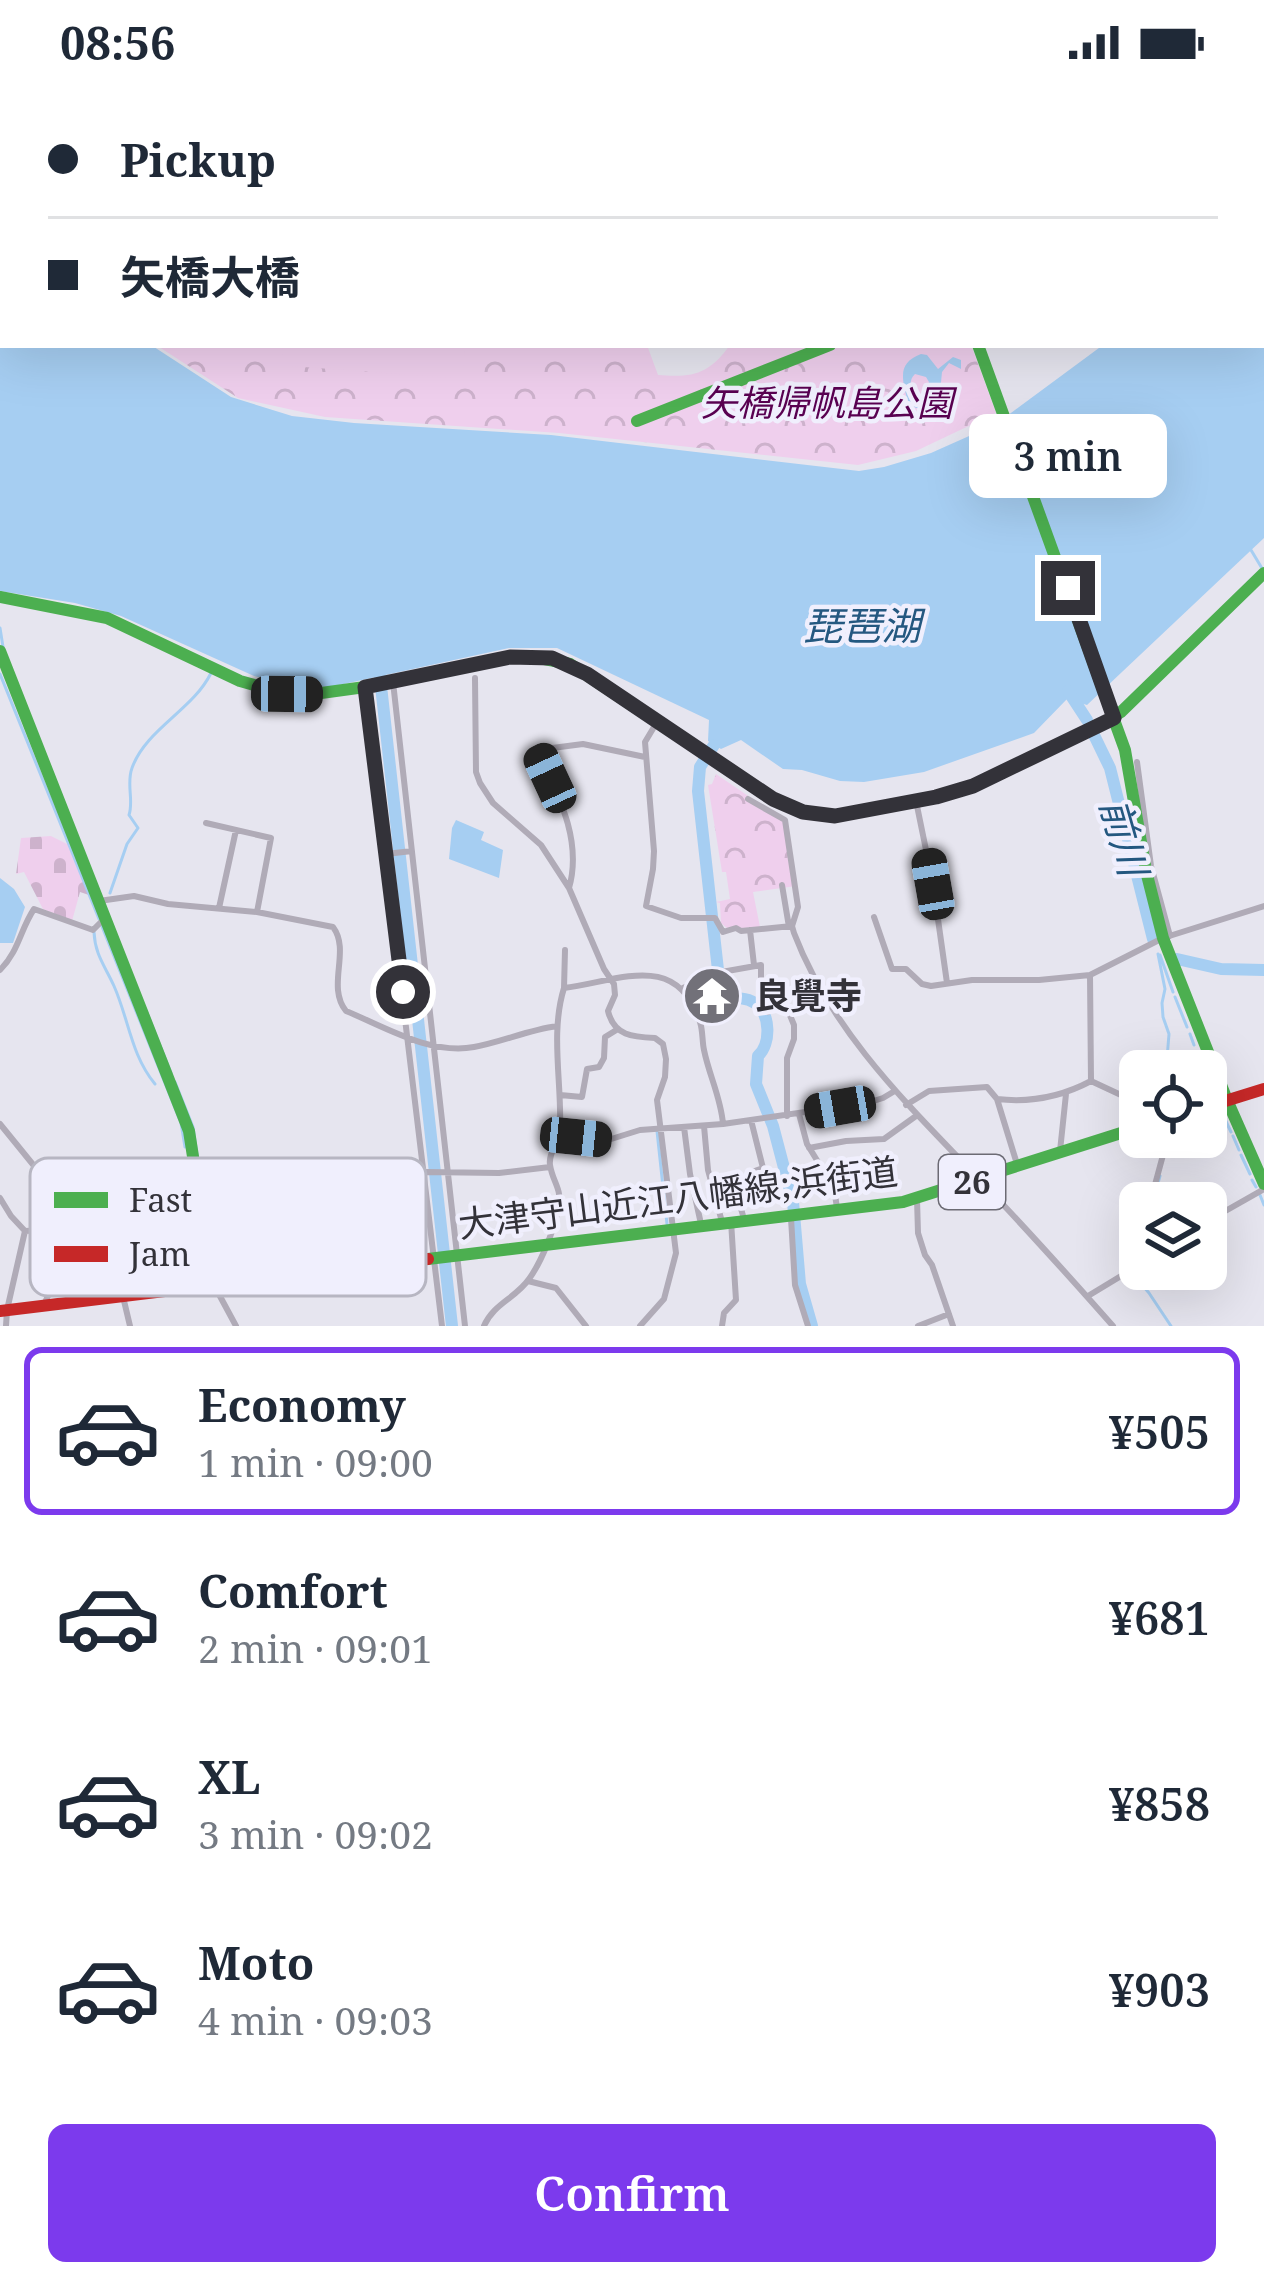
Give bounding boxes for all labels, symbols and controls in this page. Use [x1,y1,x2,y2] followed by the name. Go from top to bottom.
[60,12,175,73] text: 08:56
[120,129,276,190] text: Pickup
[120,246,300,307] text: 矢橋大橋
[701,378,958,427] park label: 矢橋帰帆島公園
[969,414,1167,498] callout: 3 min
[1014,429,1122,482] text: 3 min
[1041,561,1095,615] route end
[803,598,926,651] water label: 琵琶湖
[251,675,323,713] car
[518,738,582,818] car
[1089,792,1163,885] water label: 前川
[909,845,957,923] car
[376,965,430,1019] route start
[681,965,743,1027] temple icon: 良覺寺
[754,971,862,1020] place label: 良覺寺
[1119,1050,1227,1290] map controls
[1119,1050,1227,1158] button: locate
[801,1083,879,1131] car
[538,1115,614,1159] car
[455,1146,900,1249] street label: 大津守山近江八幡線;浜街道
[939,1155,1005,1209] road number: 26
[30,1158,426,1296] legend
[129,1177,192,1222] text: Fast
[1119,1182,1227,1290] button: layers
[128,1231,191,1276] text: Jam
[198,1374,406,1435] text: Economy
[54,1377,162,1485] icon: car
[1109,1401,1210,1462] text: ¥505
[198,1435,433,1488] text: 1 min · 09:00
[198,1560,388,1621] text: Comfort
[54,1563,162,1671] icon: car
[1109,1587,1210,1648] text: ¥681
[198,1621,433,1674] text: 2 min · 09:01
[198,1746,260,1807] text: XL
[54,1749,162,1857] icon: car
[1109,1773,1210,1834] text: ¥858
[198,1807,433,1860] text: 3 min · 09:02
[198,1932,314,1993] text: Moto
[54,1935,162,2043] icon: car
[1109,1959,1210,2020] text: ¥903
[198,1993,433,2046] text: 4 min · 09:03
[48,2124,1216,2262] button: Confirm

